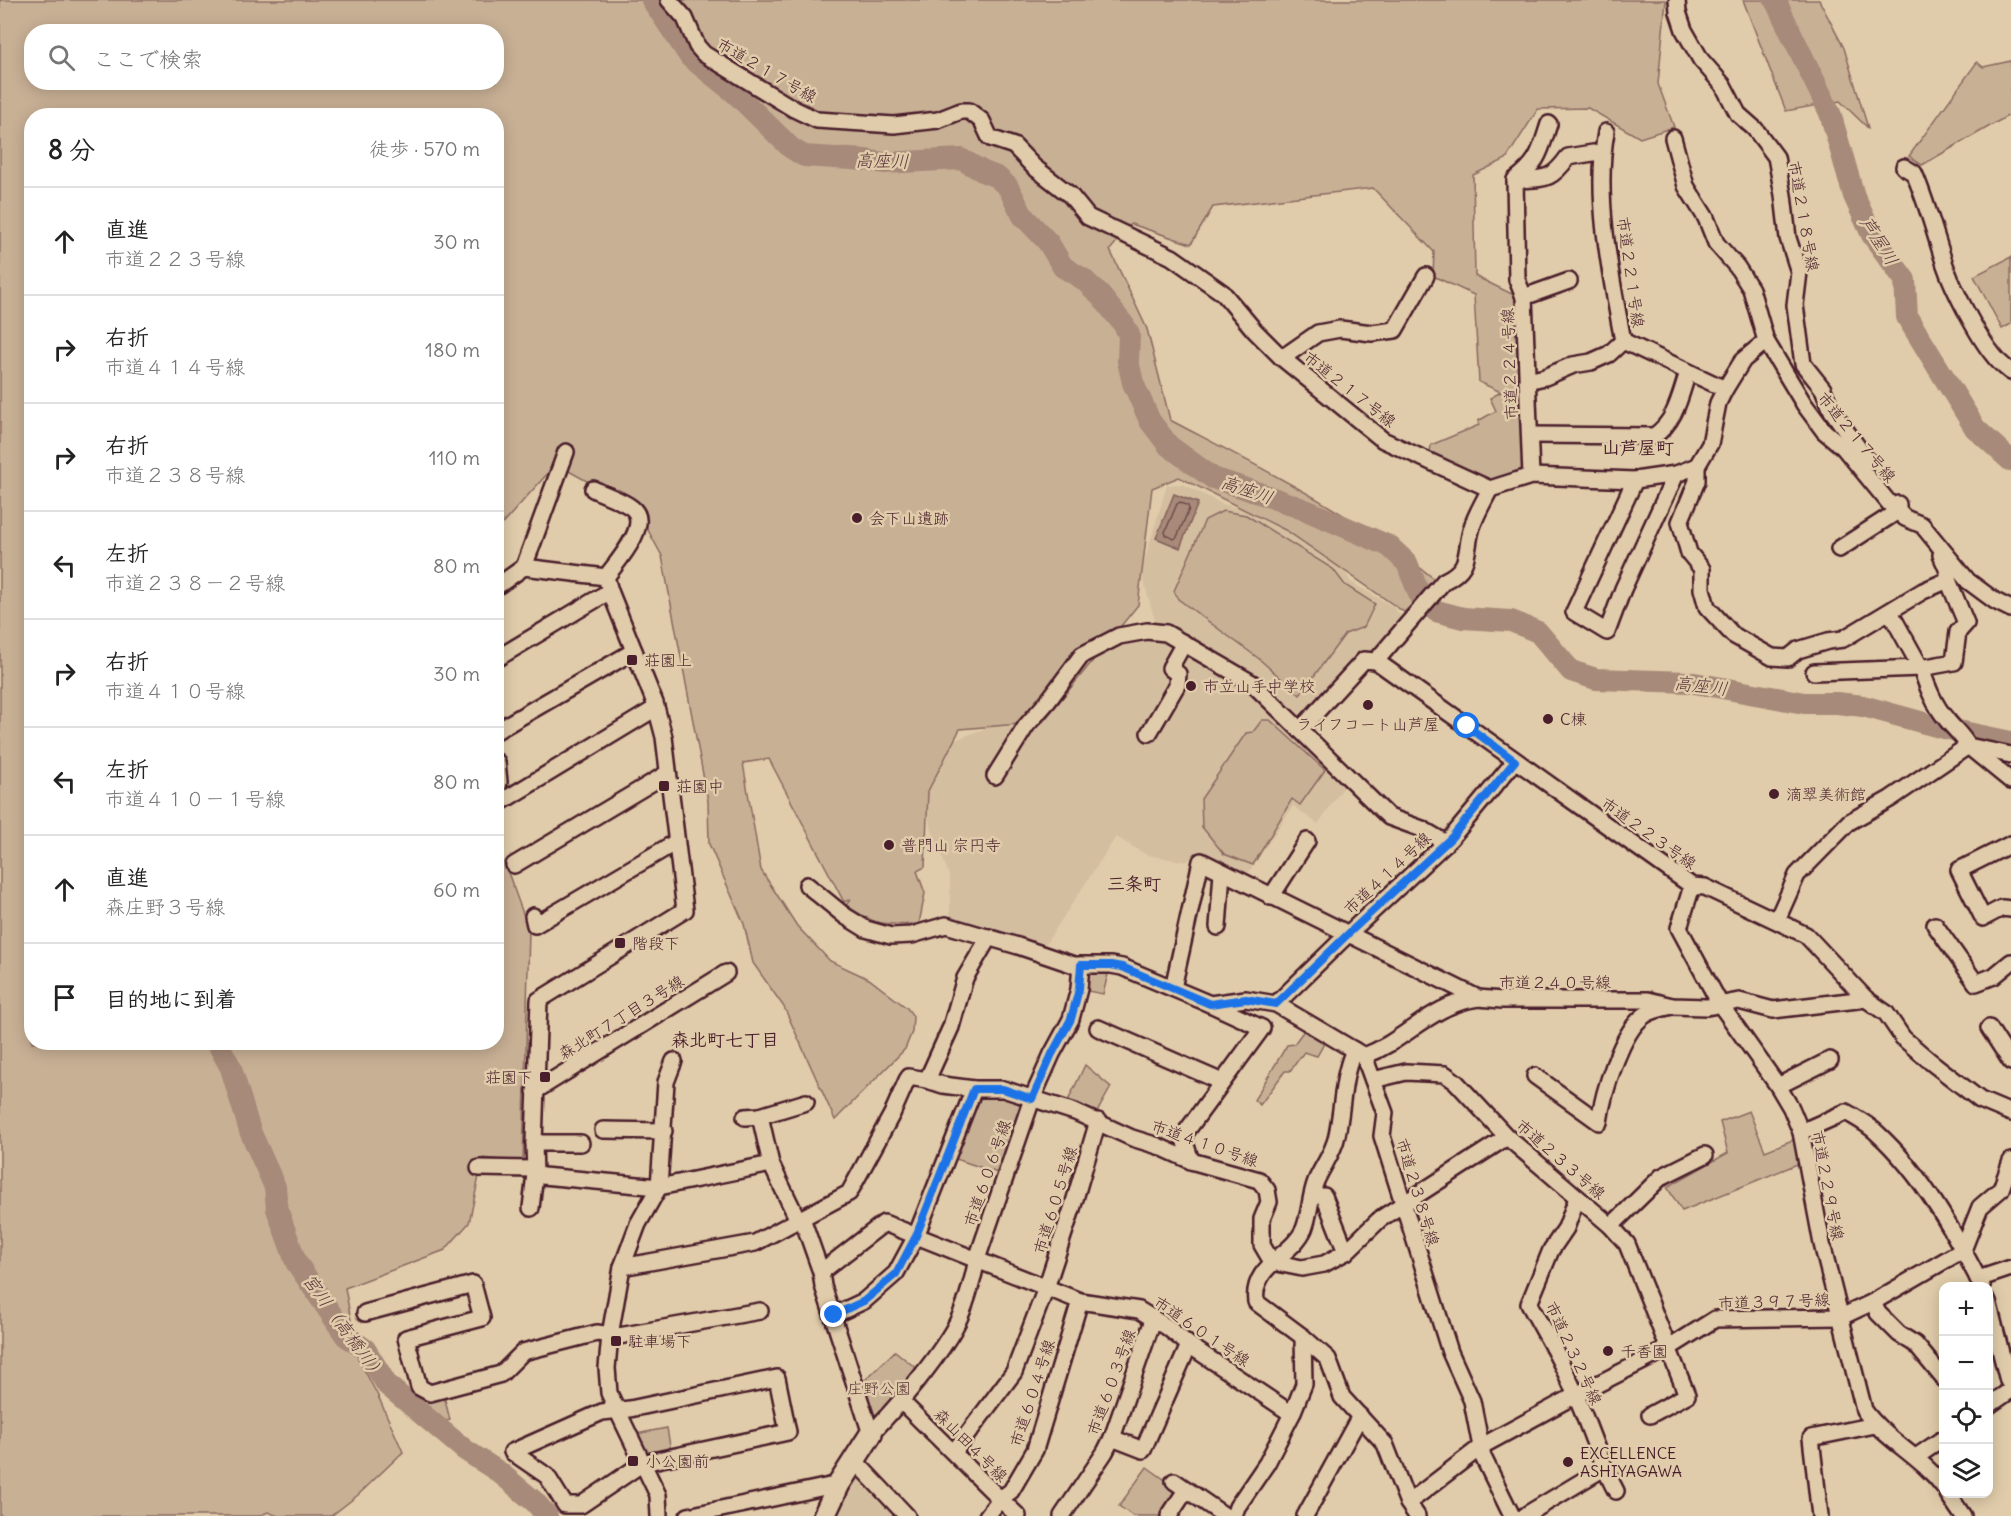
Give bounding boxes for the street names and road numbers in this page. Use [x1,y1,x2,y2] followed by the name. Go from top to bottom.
[713,33,821,107] street label: 市道２１７号線
[1784,159,1824,273] street label: 市道２１８号線
[1613,215,1649,329] street label: 市道２２１号線
[1497,308,1521,420] street label: 市道２２４号線
[1300,347,1400,431] street label: 市道２１７号線
[1813,388,1901,486] street label: 市道２１７号線
[1597,793,1701,873] street label: 市道２２３号線
[1339,827,1435,919] street label: 市道４１４号線
[555,970,687,1064] street label: 森北町７丁目３号線
[1499,972,1611,992] street label: 市道２４０号線
[1149,1115,1261,1171] street label: 市道４１０号線
[1512,1115,1610,1203] street label: 市道２３３号線
[959,1117,1015,1229] street label: 市道６０６号線
[1807,1128,1849,1242] street label: 市道２２９号線
[1392,1136,1444,1248] street label: 市道２３８号線
[1029,1144,1081,1256] street label: 市道６０５号線
[1718,1289,1830,1313] street label: 市道３９７号線
[1150,1291,1254,1371] street label: 市道６０１号線
[1541,1298,1607,1408] street label: 市道２３２号線
[1082,1326,1140,1438] street label: 市道６０３号線
[1005,1337,1059,1449] street label: 市道６０４号線
[930,1404,1012,1486] street label: 森山田４号線

